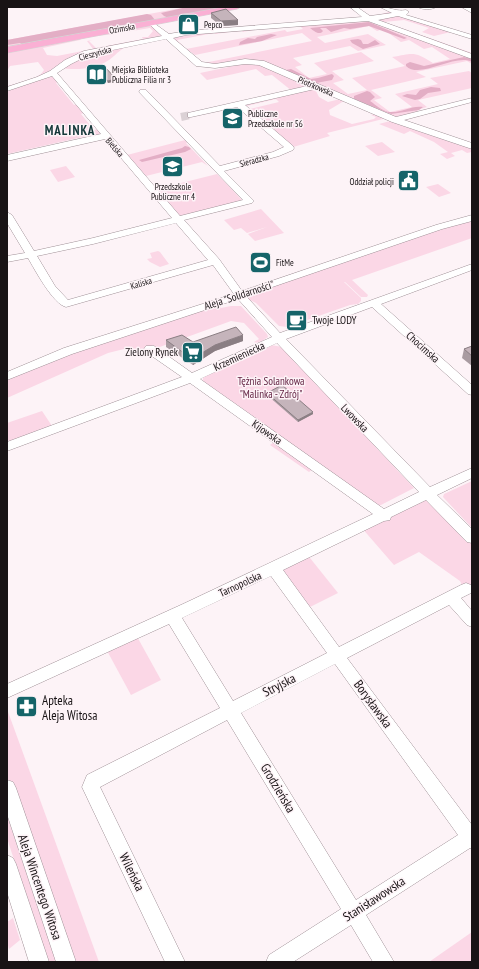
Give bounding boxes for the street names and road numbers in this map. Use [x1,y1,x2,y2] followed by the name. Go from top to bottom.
[108,20,136,36] street label: Ozimska
[77,43,113,63] street label: Cieszyńska
[297,74,336,99] street label: Piotrkowska
[104,135,127,159] street label: Bielska
[238,151,270,169] street label: Sieradzka
[129,275,153,291] street label: Kaliska
[202,277,276,313] street label: Aleja "Solidarności"
[403,328,443,366] street label: Chocimska
[211,338,267,374] street label: Krzemieniecka
[338,401,372,435] street label: Lwowska
[249,417,285,447] street label: Kijowska
[216,568,264,600] street label: Tarnopolska
[260,669,298,701] street label: Stryjska
[350,677,396,731] street label: Borysławska
[257,760,299,816] street label: Grodzieńska
[14,832,66,942] street label: Aleja Wincentego Witosa
[116,850,148,894] street label: Wileńska
[340,873,408,925] street label: Stanisławowska

